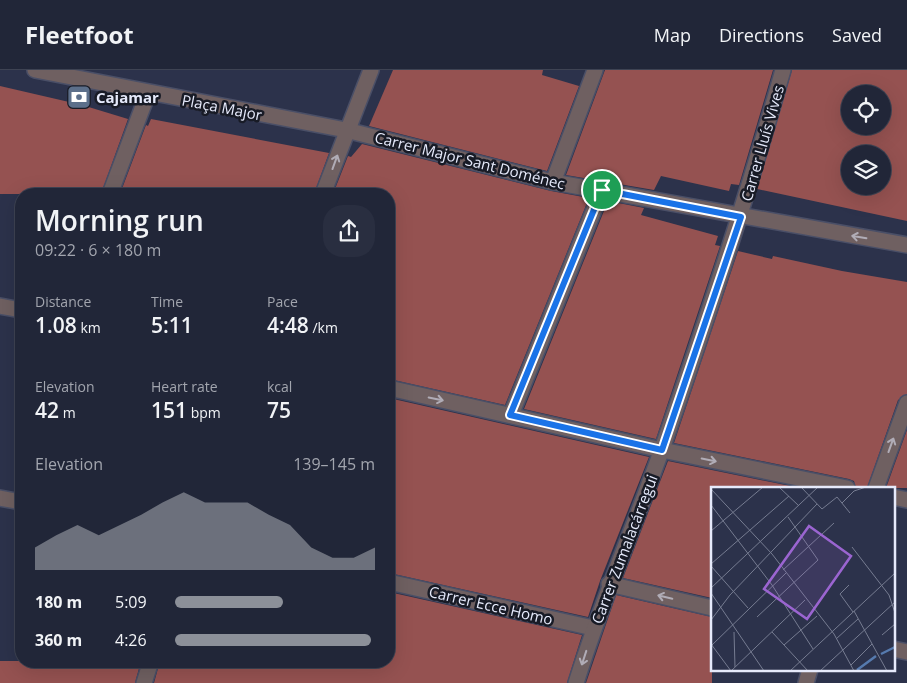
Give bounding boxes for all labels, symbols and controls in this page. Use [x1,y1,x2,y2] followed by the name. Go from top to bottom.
[25,18,134,51] text: Fleetfoot
[654,23,691,47] text: Map
[719,23,804,47] text: Directions
[832,23,882,47] text: Saved
[736,83,788,203] street label: Carrer Lluís Vives
[66,84,92,110] bank icon: Cajamar
[841,85,891,195] map controls
[841,85,891,135] button: locate
[96,87,159,107] place label: Cajamar
[180,89,264,125] street label: Plaça Major
[373,127,567,193] street label: Carrer Major Sant Doménec
[841,145,891,195] button: layers
[331,155,340,170] one-way arrow
[581,169,623,211] pin
[588,176,616,204] icon: arrive
[35,201,204,239] text: Morning run
[323,205,375,257] button: share
[851,231,867,241] one-way arrow
[35,239,161,261] text: 09:22 · 6 × 180 m
[35,292,91,311] text: Distance
[151,292,183,311] text: Time
[267,292,298,311] text: Pace
[35,311,77,339] text: 1.08
[151,311,193,339] text: 5:11
[267,311,309,339] text: 4:48
[77,318,101,337] text: km
[309,318,338,337] text: /km
[35,377,94,396] text: Elevation
[151,377,218,396] text: Heart rate
[267,377,292,396] text: kcal
[428,395,444,404] one-way arrow
[35,396,59,424] text: 42
[151,396,187,424] text: 151
[267,396,291,424] text: 75
[59,403,76,422] text: m
[187,403,221,422] text: bpm
[887,438,896,454] one-way arrow
[35,453,103,475] text: Elevation
[293,453,375,475] text: 139–145 m
[701,456,717,465] one-way arrow
[586,472,662,626] street label: Carrer Zumalacárregui
[711,487,894,670] inset map
[427,581,555,629] street label: Carrer Ecce Homo
[35,591,82,613] text: 180 m
[115,591,147,613] text: 5:09
[657,592,673,601] one-way arrow
[35,629,82,651] text: 360 m
[115,629,147,651] text: 4:26
[578,650,588,666] one-way arrow

